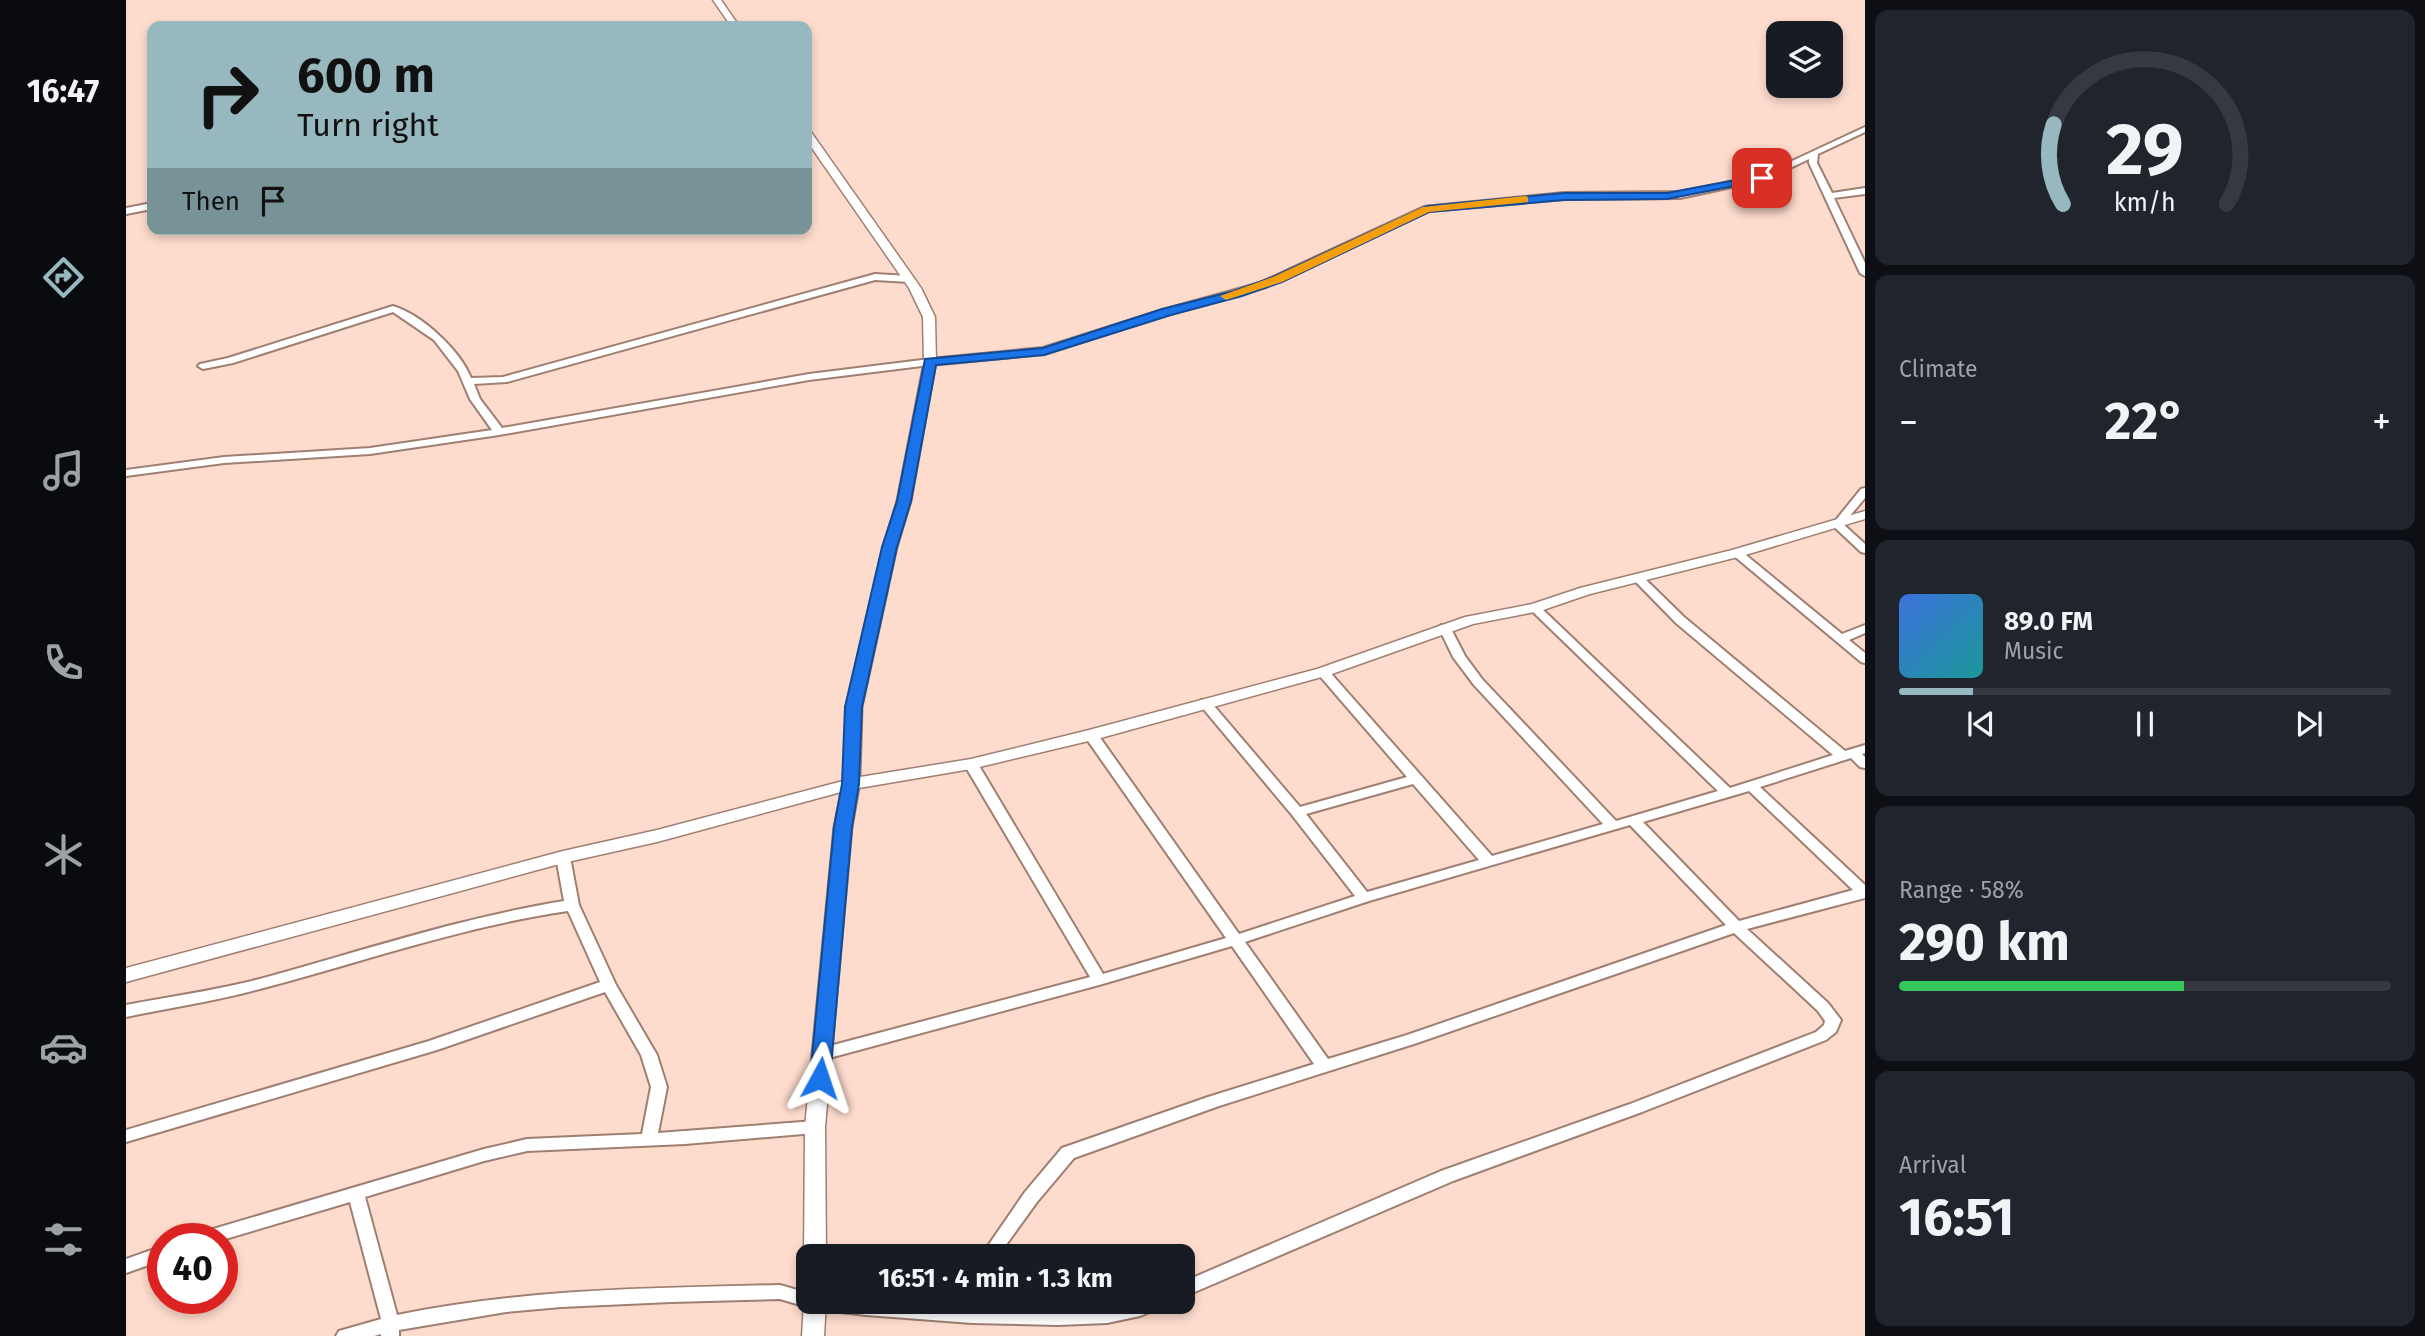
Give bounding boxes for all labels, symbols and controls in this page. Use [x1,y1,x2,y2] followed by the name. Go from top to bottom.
[1766,21,1843,98] map controls
[1766,21,1843,98] button: layers
[297,46,435,105] text: 600 m
[182,49,273,140] icon: right
[27,72,99,110] text: 16:47
[297,106,439,144] text: Turn right
[2106,106,2184,193] text: 29
[1732,148,1792,208] pin
[1743,159,1781,197] icon: arrive
[254,182,292,220] icon: arrive
[182,186,240,217] text: Then
[2114,187,2176,217] text: km/h
[39,253,88,302] icon: directions
[1899,355,1978,383] text: Climate
[2105,390,2185,453] text: 22°
[1899,399,1918,445] text: −
[2372,399,2391,445] text: +
[39,446,88,495] icon: music
[2004,606,2093,637] text: 89.0 FM
[2004,637,2064,665] text: Music
[39,638,88,687] icon: phone
[1962,705,2000,743] icon: previous
[2126,705,2164,743] icon: pause
[2290,705,2328,743] icon: next
[39,830,88,879] icon: climate
[1899,876,2024,904] text: Range · 58%
[1899,911,2070,974] text: 290 km
[39,1023,88,1072] icon: car
[783,1041,857,1115] position arrow
[1899,1151,1966,1179] text: Arrival
[1899,1186,2014,1249] text: 16:51
[39,1215,88,1264] icon: filters
[147,1223,238,1314] speed limit sign: 40
[878,1263,1113,1294] text: 16:51 · 4 min · 1.3 km

